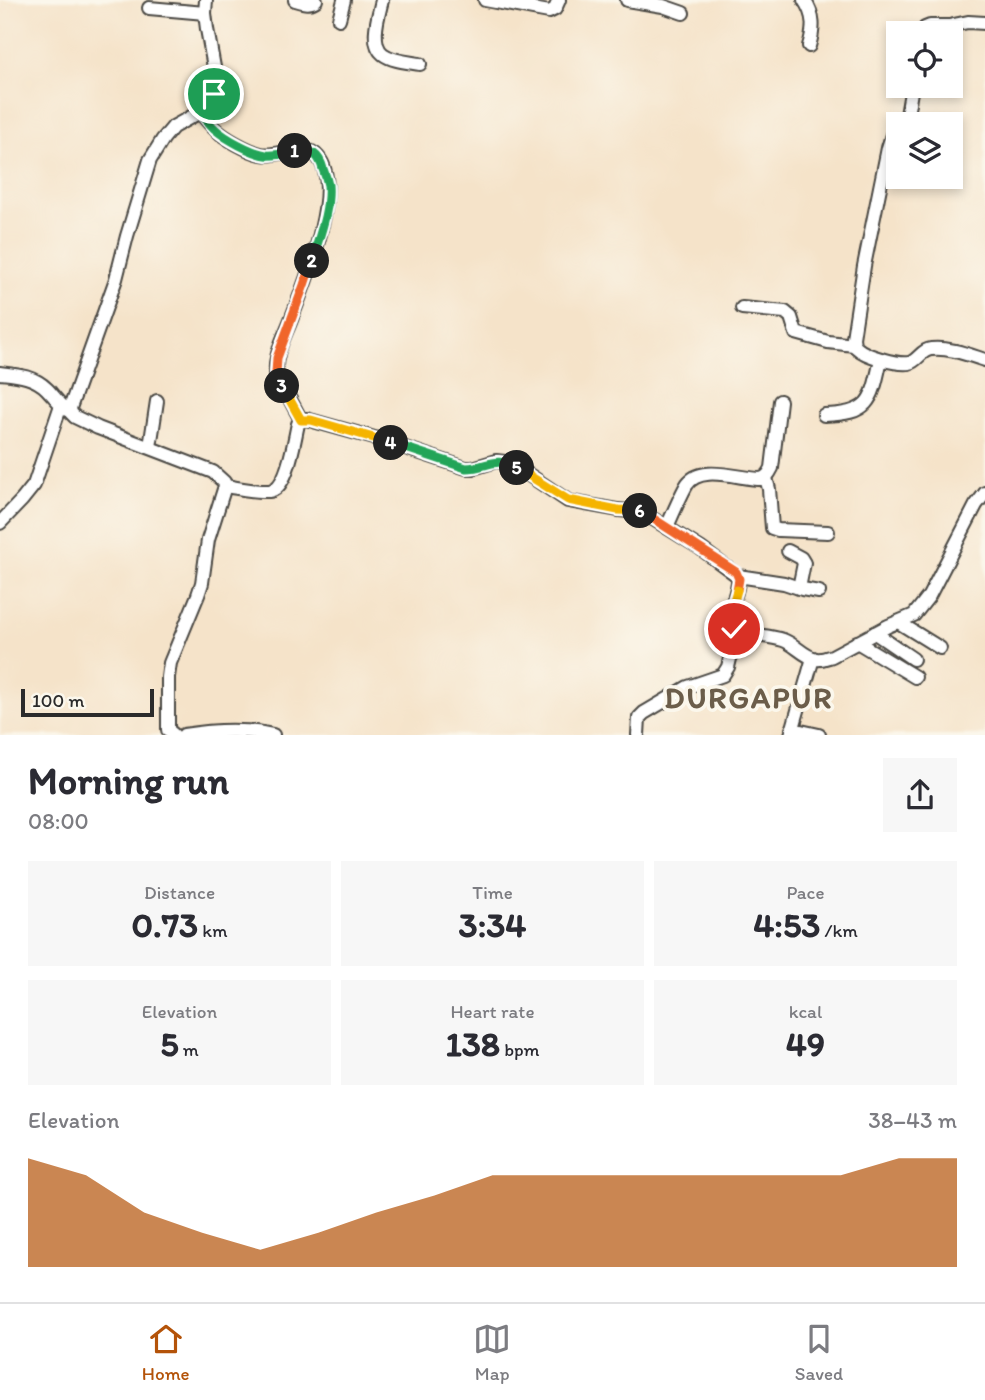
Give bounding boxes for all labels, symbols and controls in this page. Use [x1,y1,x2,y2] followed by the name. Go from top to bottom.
[886,21,963,189] map controls
[886,21,963,98] button: locate
[184,64,244,124] pin
[195,75,233,113] icon: arrive
[886,112,963,189] button: layers
[278,134,312,168] pin: 1
[290,139,299,162] text: 1
[294,244,330,278] pin: 2
[307,249,317,272] text: 2
[264,368,300,404] pin: 3
[276,374,287,397] text: 3
[374,426,408,460] pin: 4
[385,431,396,454] text: 4
[500,450,534,486] pin: 5
[512,456,521,479] text: 5
[622,494,658,528] pin: 6
[634,499,645,522] text: 6
[704,599,764,659] pin
[715,610,753,648] icon: check
[665,679,833,716] district label: DURGAPUR
[21,686,154,718] scale bar
[32,689,84,712] text: 100 m
[28,758,229,804] text: Morning run
[883,758,957,832] button: share
[28,807,89,835] text: 08:00
[144,881,215,904] text: Distance
[472,881,513,904] text: Time
[786,881,825,904] text: Pace
[131,904,198,946] text: 0.73
[459,904,526,946] text: 3:34
[753,904,820,946] text: 4:53
[198,919,228,942] text: km
[820,919,858,942] text: /km
[142,1000,217,1023] text: Elevation
[450,1000,535,1023] text: Heart rate
[789,1000,822,1023] text: kcal
[160,1023,179,1065] text: 5
[445,1023,500,1065] text: 138
[786,1023,825,1065] text: 49
[179,1038,199,1061] text: m
[500,1038,540,1061] text: bpm
[28,1106,119,1134] text: Elevation
[868,1106,957,1134] text: 38–43 m
[142,1320,190,1385] tab: Home
[473,1320,511,1385] tab: Map
[795,1320,843,1385] tab: Saved

